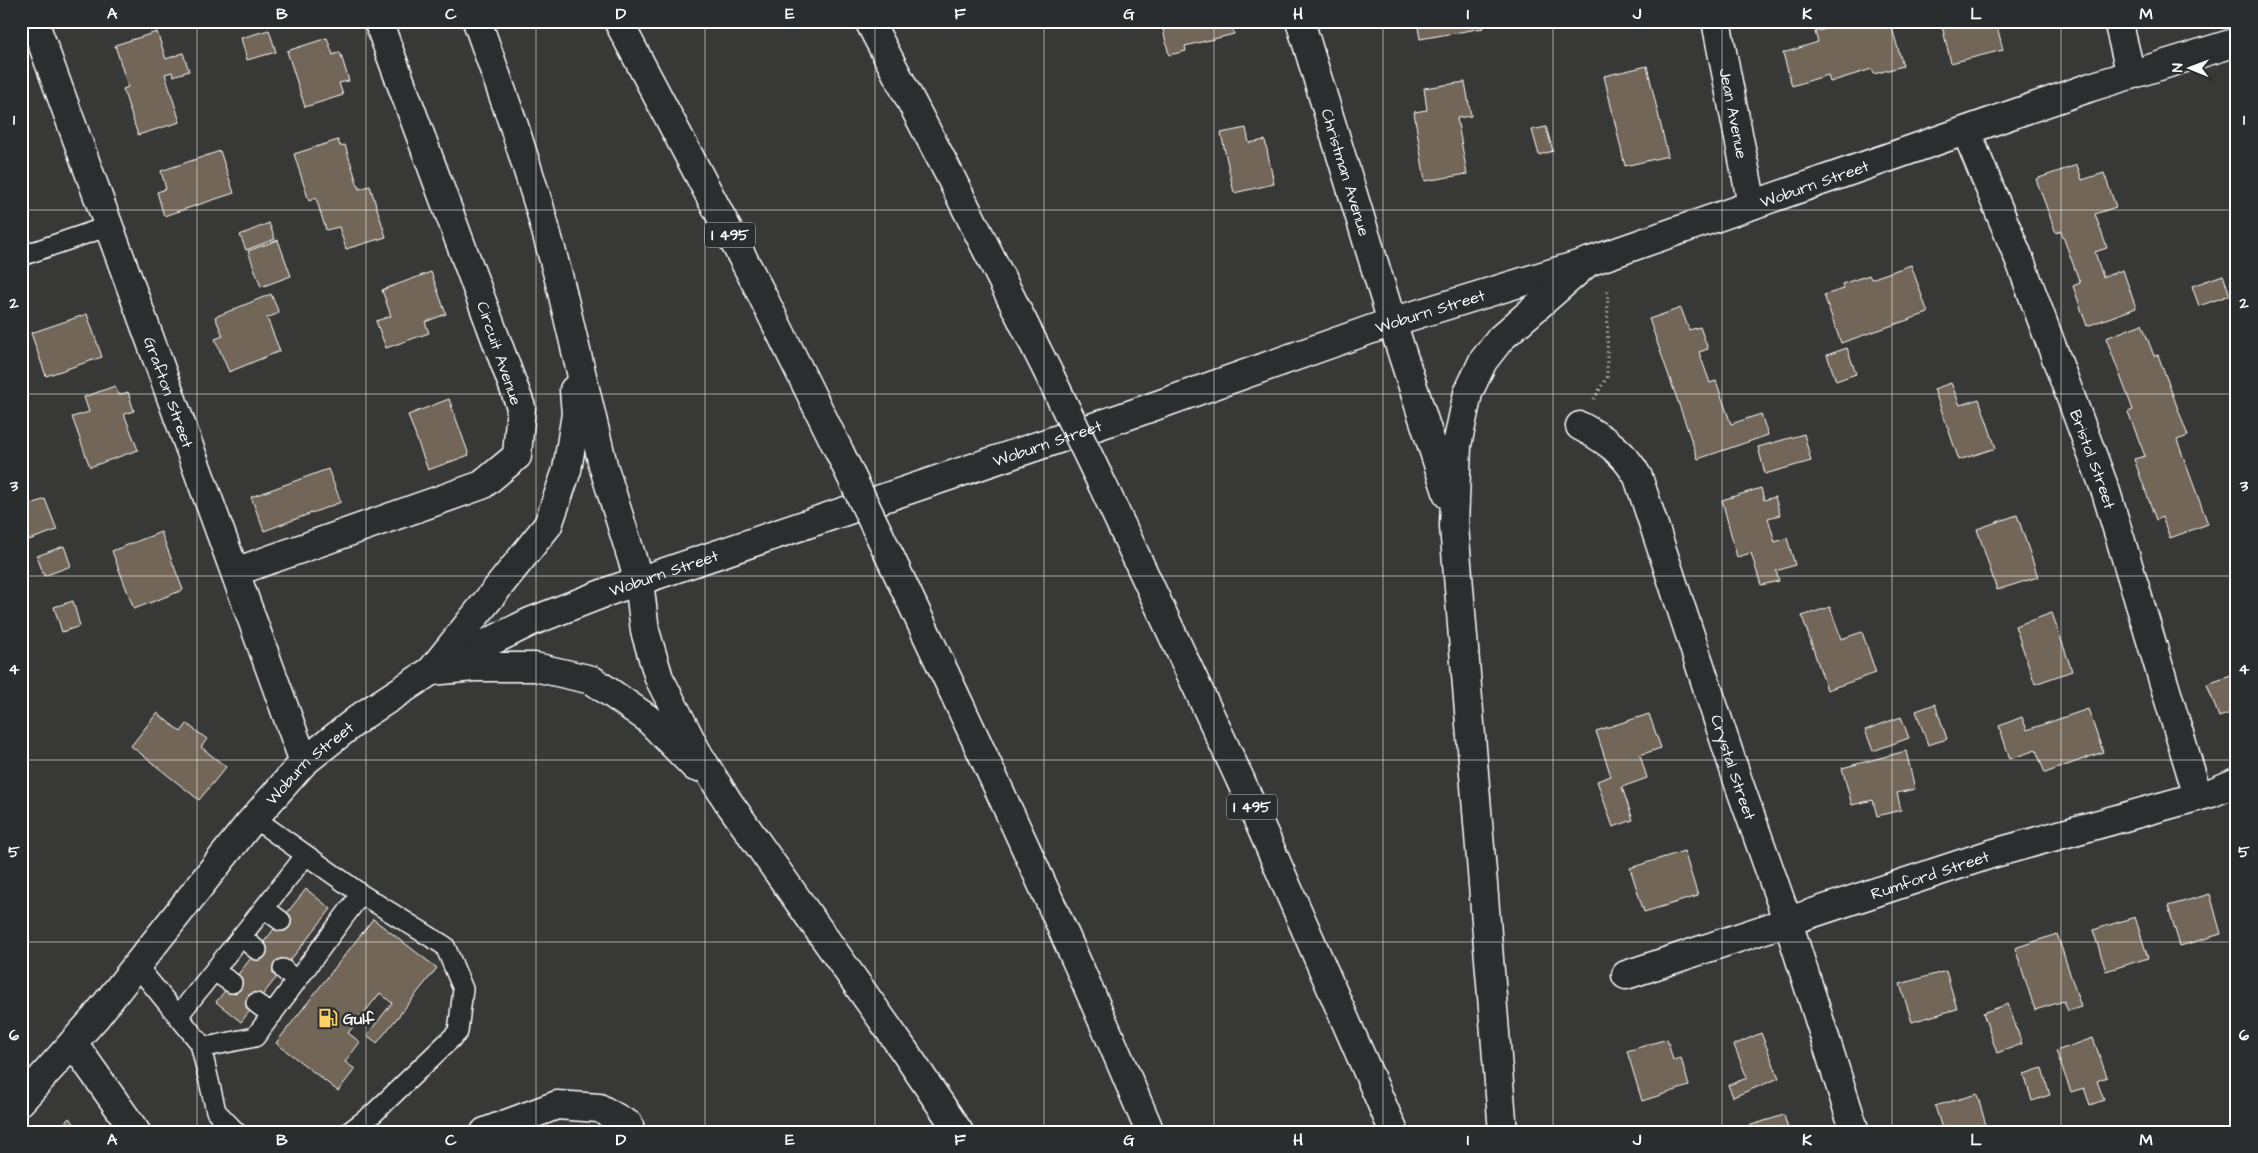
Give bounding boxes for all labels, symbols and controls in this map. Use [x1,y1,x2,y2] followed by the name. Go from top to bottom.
[107,3,118,25] text: A
[276,3,288,25] text: B
[445,3,457,25] text: C
[616,3,627,25] text: D
[785,3,795,25] text: E
[954,3,966,25] text: F
[1123,3,1135,25] text: G
[1293,3,1303,25] text: H
[1467,3,1469,25] text: I
[1632,3,1642,25] text: J
[1802,3,1812,25] text: K
[1970,3,1982,25] text: L
[2139,3,2153,25] text: M
[2166,42,2216,92] north arrow
[2168,63,2188,72] text: N
[1713,66,1753,161] street label: Jean Avenue
[1315,106,1375,239] street label: Christman Avenue
[13,109,16,131] text: 1
[2243,109,2246,131] text: 1
[1757,155,1872,213] street label: Woburn Street
[705,222,755,248] road number: I 495
[1372,284,1488,339] street label: Woburn Street
[8,292,19,314] text: 2
[2238,292,2249,314] text: 2
[471,299,527,408] street label: Circuit Avenue
[138,334,199,452] street label: Grafton Street
[2064,407,2121,512] street label: Bristol Street
[990,415,1105,472] street label: Woburn Street
[9,475,19,497] text: 3
[2239,475,2249,497] text: 3
[606,545,722,602] street label: Woburn Street
[9,658,20,680] text: 4
[2239,658,2250,680] text: 4
[1705,712,1761,824] street label: Crystal Street
[261,716,359,810] street label: Woburn Street
[1227,794,1277,820] road number: I 495
[8,841,20,863] text: 5
[2238,841,2250,863] text: 5
[1868,845,1993,905] street label: Rumford Street
[317,1007,339,1029] fuel station icon: Gulf
[343,1008,375,1030] place label: Gulf
[9,1024,19,1046] text: 6
[2239,1024,2249,1046] text: 6
[107,1129,118,1151] text: A
[276,1129,288,1151] text: B
[445,1129,457,1151] text: C
[616,1129,627,1151] text: D
[785,1129,795,1151] text: E
[954,1129,966,1151] text: F
[1123,1129,1135,1151] text: G
[1293,1129,1303,1151] text: H
[1467,1129,1469,1151] text: I
[1632,1129,1642,1151] text: J
[1802,1129,1812,1151] text: K
[1970,1129,1982,1151] text: L
[2139,1129,2153,1151] text: M

